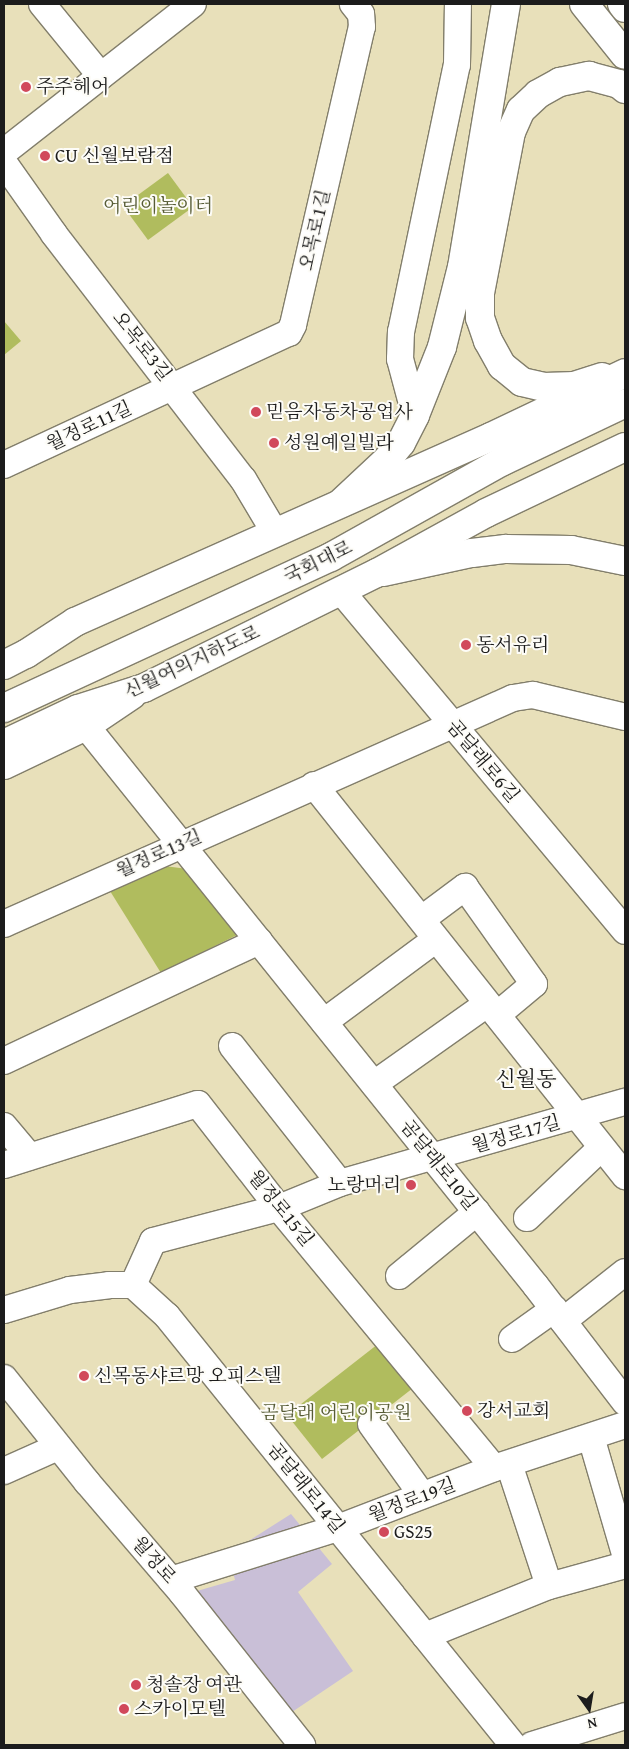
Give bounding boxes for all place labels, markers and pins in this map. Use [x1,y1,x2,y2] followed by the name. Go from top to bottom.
[36,76,109,98] place label: 주주헤어
[20,81,32,93] marker: 주주헤어
[55,145,174,167] place label: CU 신월보람점
[39,150,51,162] marker: CU 신월보람점
[266,401,413,423] place label: 믿음자동차공업사
[250,406,262,418] marker: 믿음자동차공업사
[284,432,394,454] place label: 성원예일빌라
[268,437,280,449] marker: 성원예일빌라
[476,634,549,656] place label: 동서유리
[460,639,472,651] marker: 동서유리
[328,1174,401,1196] place label: 노랑머리
[405,1179,417,1191] marker: 노랑머리
[94,1365,282,1387] place label: 신목동샤르망 오피스텔
[78,1370,90,1382] marker: 신목동샤르망 오피스텔
[477,1400,550,1422] place label: 강서교회
[461,1405,473,1417] marker: 강서교회
[394,1521,433,1543] place label: GS25
[378,1526,390,1538] marker: GS25
[146,1674,242,1696] place label: 청솔장 여관
[130,1679,142,1691] marker: 청솔장 여관
[134,1698,226,1720] place label: 스카이모텔
[118,1703,130,1715] marker: 스카이모텔

